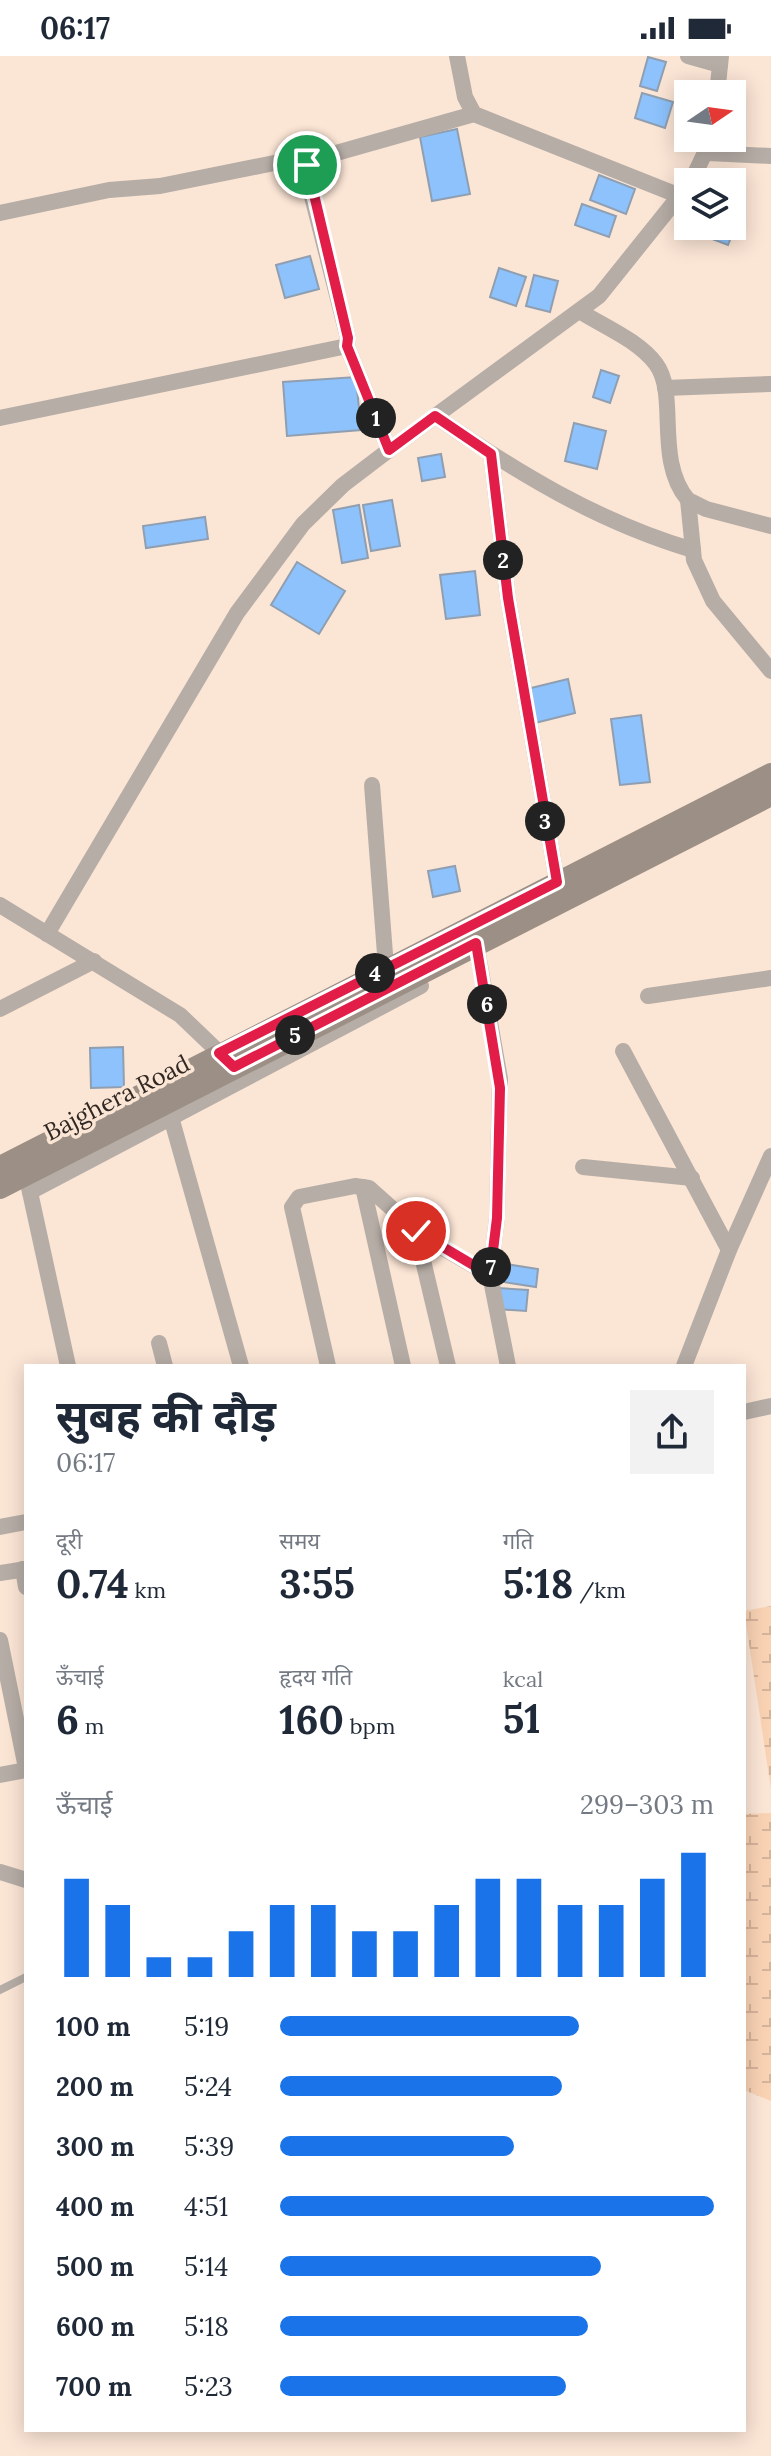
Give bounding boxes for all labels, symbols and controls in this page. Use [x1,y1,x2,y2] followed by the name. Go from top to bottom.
[40,9,110,47] text: 06:17
[674,80,746,152] north arrow
[674,80,746,240] map controls
[273,131,341,199] pin
[285,143,329,187] icon: arrive
[674,168,746,240] button: layers
[356,398,396,438] pin: 1
[372,404,380,432] text: 1
[483,540,523,580] pin: 2
[497,546,509,574] text: 2
[525,801,565,841] pin: 3
[539,807,551,835] text: 3
[355,953,395,993] pin: 4
[369,959,381,987] text: 4
[467,984,507,1024] pin: 6
[481,990,493,1018] text: 6
[275,1015,315,1055] pin: 5
[289,1021,301,1049] text: 5
[39,1048,195,1148] street label: Bajghera Road
[382,1197,450,1265] pin
[394,1209,438,1253] icon: check
[471,1247,511,1287] pin: 7
[486,1253,496,1281] text: 7
[56,1388,276,1444] text: सुबह की दौड़
[630,1390,714,1474] button: share
[56,1446,115,1479] text: 06:17
[56,1527,82,1555] text: दूरी
[279,1527,320,1555] text: समय
[503,1527,533,1555] text: गति
[56,1558,129,1609] text: 0.74
[279,1558,355,1609] text: 3:55
[503,1558,573,1609] text: 5:18
[129,1576,166,1604] text: km
[573,1576,626,1604] text: /km
[56,1663,104,1691] text: ऊँचाई
[279,1663,352,1691] text: हृदय गति
[503,1665,543,1693] text: kcal
[503,1693,541,1744] text: 51
[56,1694,79,1745] text: 6
[279,1694,344,1745] text: 160
[79,1712,104,1740] text: m
[344,1712,395,1740] text: bpm
[56,1788,112,1821] text: ऊँचाई
[580,1788,714,1821] text: 299–303 m
[56,2010,130,2043] text: 100 m
[184,2010,229,2043] text: 5:19
[56,2070,134,2103] text: 200 m
[184,2070,232,2103] text: 5:24
[56,2130,134,2163] text: 300 m
[184,2130,234,2163] text: 5:39
[56,2190,134,2223] text: 400 m
[184,2190,228,2223] text: 4:51
[56,2250,134,2283] text: 500 m
[184,2250,228,2283] text: 5:14
[56,2310,135,2343] text: 600 m
[184,2310,229,2343] text: 5:18
[56,2370,132,2403] text: 700 m
[184,2370,233,2403] text: 5:23

